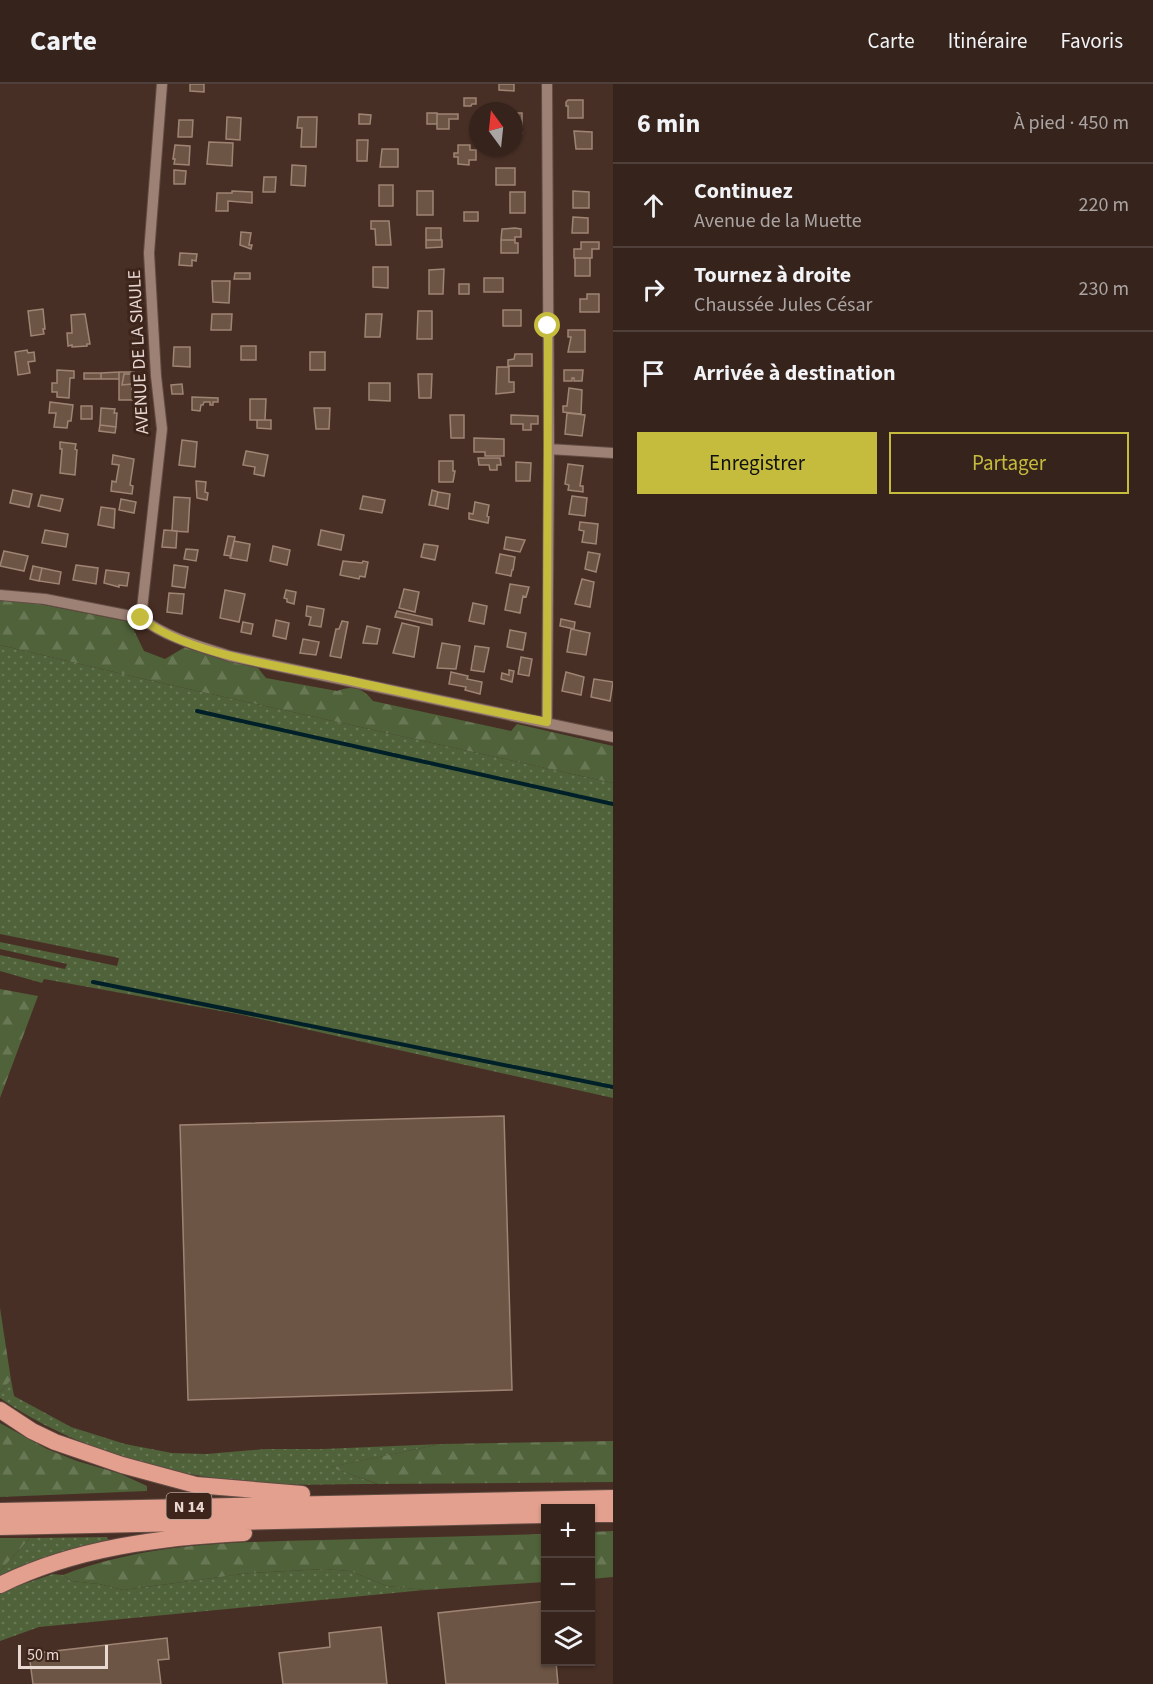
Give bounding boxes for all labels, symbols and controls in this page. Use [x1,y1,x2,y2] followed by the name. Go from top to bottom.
[30,21,97,61] text: Carte
[868,26,915,56] text: Carte
[948,26,1027,56] text: Itinéraire
[1060,26,1123,56] text: Favoris
[469,102,523,156] north arrow
[637,105,700,142] text: 6 min
[1014,109,1129,137] text: À pied · 450 m
[694,175,793,207] text: Continuez
[637,189,670,222] icon: ahead
[1079,191,1129,219] text: 220 m
[694,207,862,235] text: Avenue de la Muette
[694,259,851,291] text: Tournez à droite
[122,269,155,435] street label: AVENUE DE LA SIAULE
[637,273,670,306] icon: right
[1079,275,1129,303] text: 230 m
[694,291,872,319] text: Chaussée Jules César
[534,312,560,338] route start
[637,357,670,390] icon: arrive
[694,357,896,389] text: Arrivée à destination
[637,432,877,494] button: Enregistrer
[889,432,1129,494] button: Partager
[127,604,153,630] route end
[166,1493,212,1519] road number: N 14
[541,1504,595,1666] map controls
[541,1504,595,1558] button: +
[541,1558,595,1612] button: −
[541,1612,595,1666] button: layers
[18,1642,108,1670] scale bar
[27,1644,59,1666] text: 50 m

